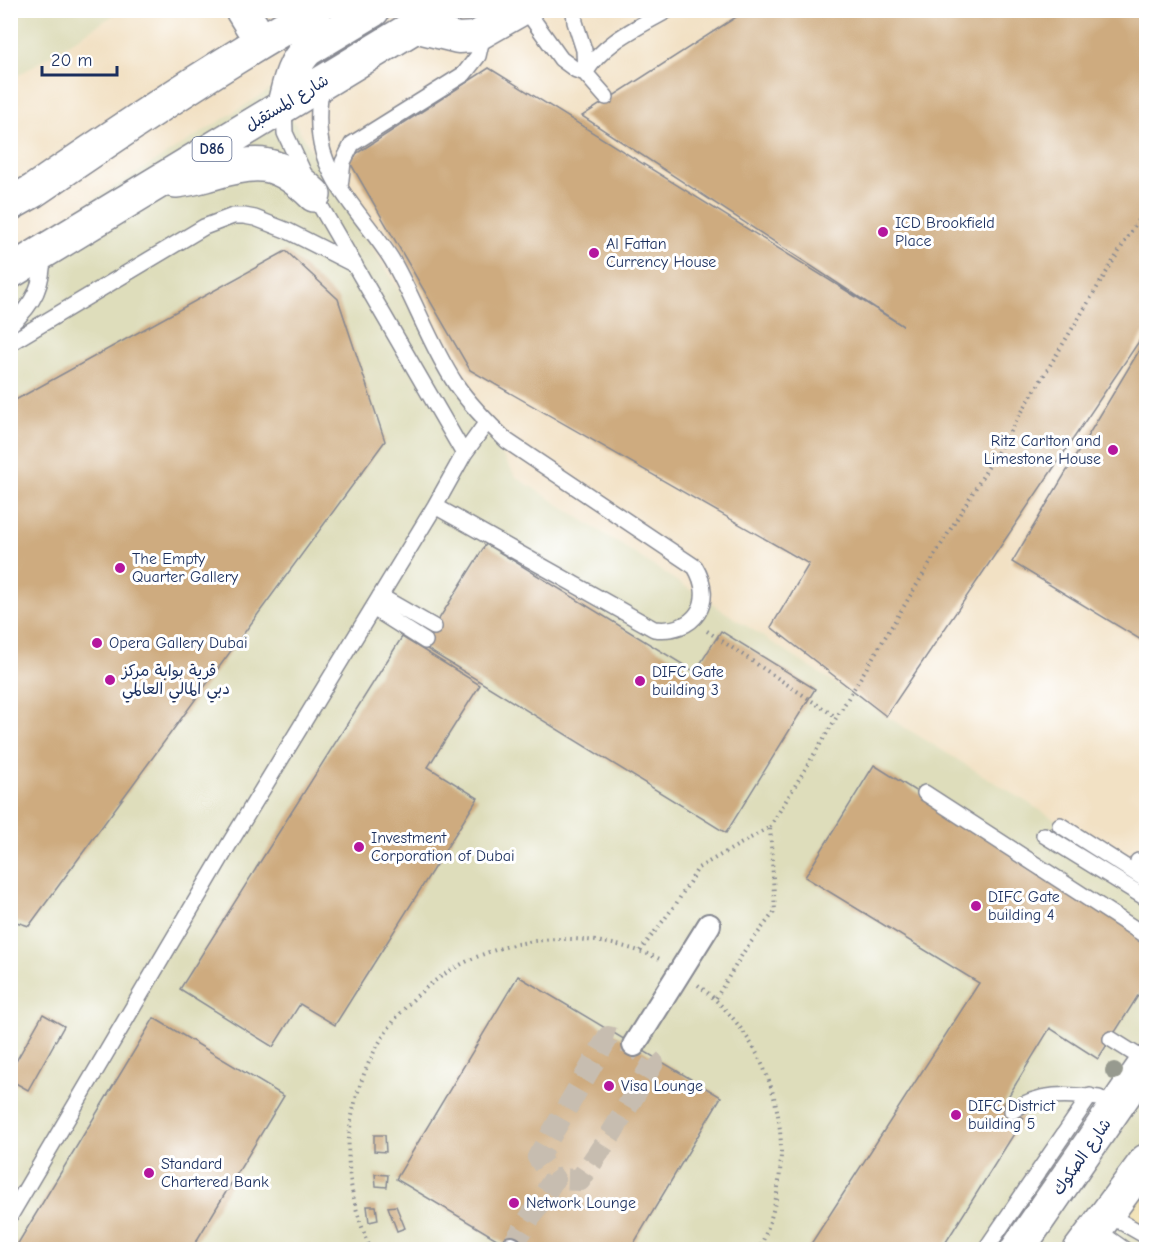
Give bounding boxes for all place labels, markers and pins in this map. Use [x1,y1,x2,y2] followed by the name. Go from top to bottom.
[895,214,995,250] place label: ICD Brookfield Place
[876,225,890,239] marker: ICD Brookfield Place
[606,235,716,271] place label: Al Fattan Currency House
[587,246,601,260] marker: Al Fattan Currency House
[984,432,1101,468] place label: Ritz Carlton and Limestone House
[1106,443,1120,457] marker: Ritz Carlton and Limestone House
[132,550,239,586] place label: The Empty Quarter Gallery
[113,561,127,575] marker: The Empty Quarter Gallery
[109,634,248,652] place label: Opera Gallery Dubai
[90,636,104,650] marker: Opera Gallery Dubai
[120,662,230,703] place label: قرية بوابة مركز دبي المالي العالمي
[652,663,724,699] place label: DIFC Gate building 3
[103,673,117,687] marker: قرية بوابة مركز دبي المالي العالمي
[633,674,647,688] marker: DIFC Gate building 3
[371,829,515,865] place label: Investment Corporation of Dubai
[352,840,366,854] marker: Investment Corporation of Dubai
[988,888,1060,924] place label: DIFC Gate building 4
[969,899,983,913] marker: DIFC Gate building 4
[621,1077,703,1095] place label: Visa Lounge
[602,1079,616,1093] marker: Visa Lounge
[968,1097,1055,1133] place label: DIFC District building 5
[949,1108,963,1122] marker: DIFC District building 5
[161,1155,269,1191] place label: Standard Chartered Bank
[142,1166,156,1180] marker: Standard Chartered Bank
[526,1194,636,1212] place label: Network Lounge
[507,1196,521,1210] marker: Network Lounge

